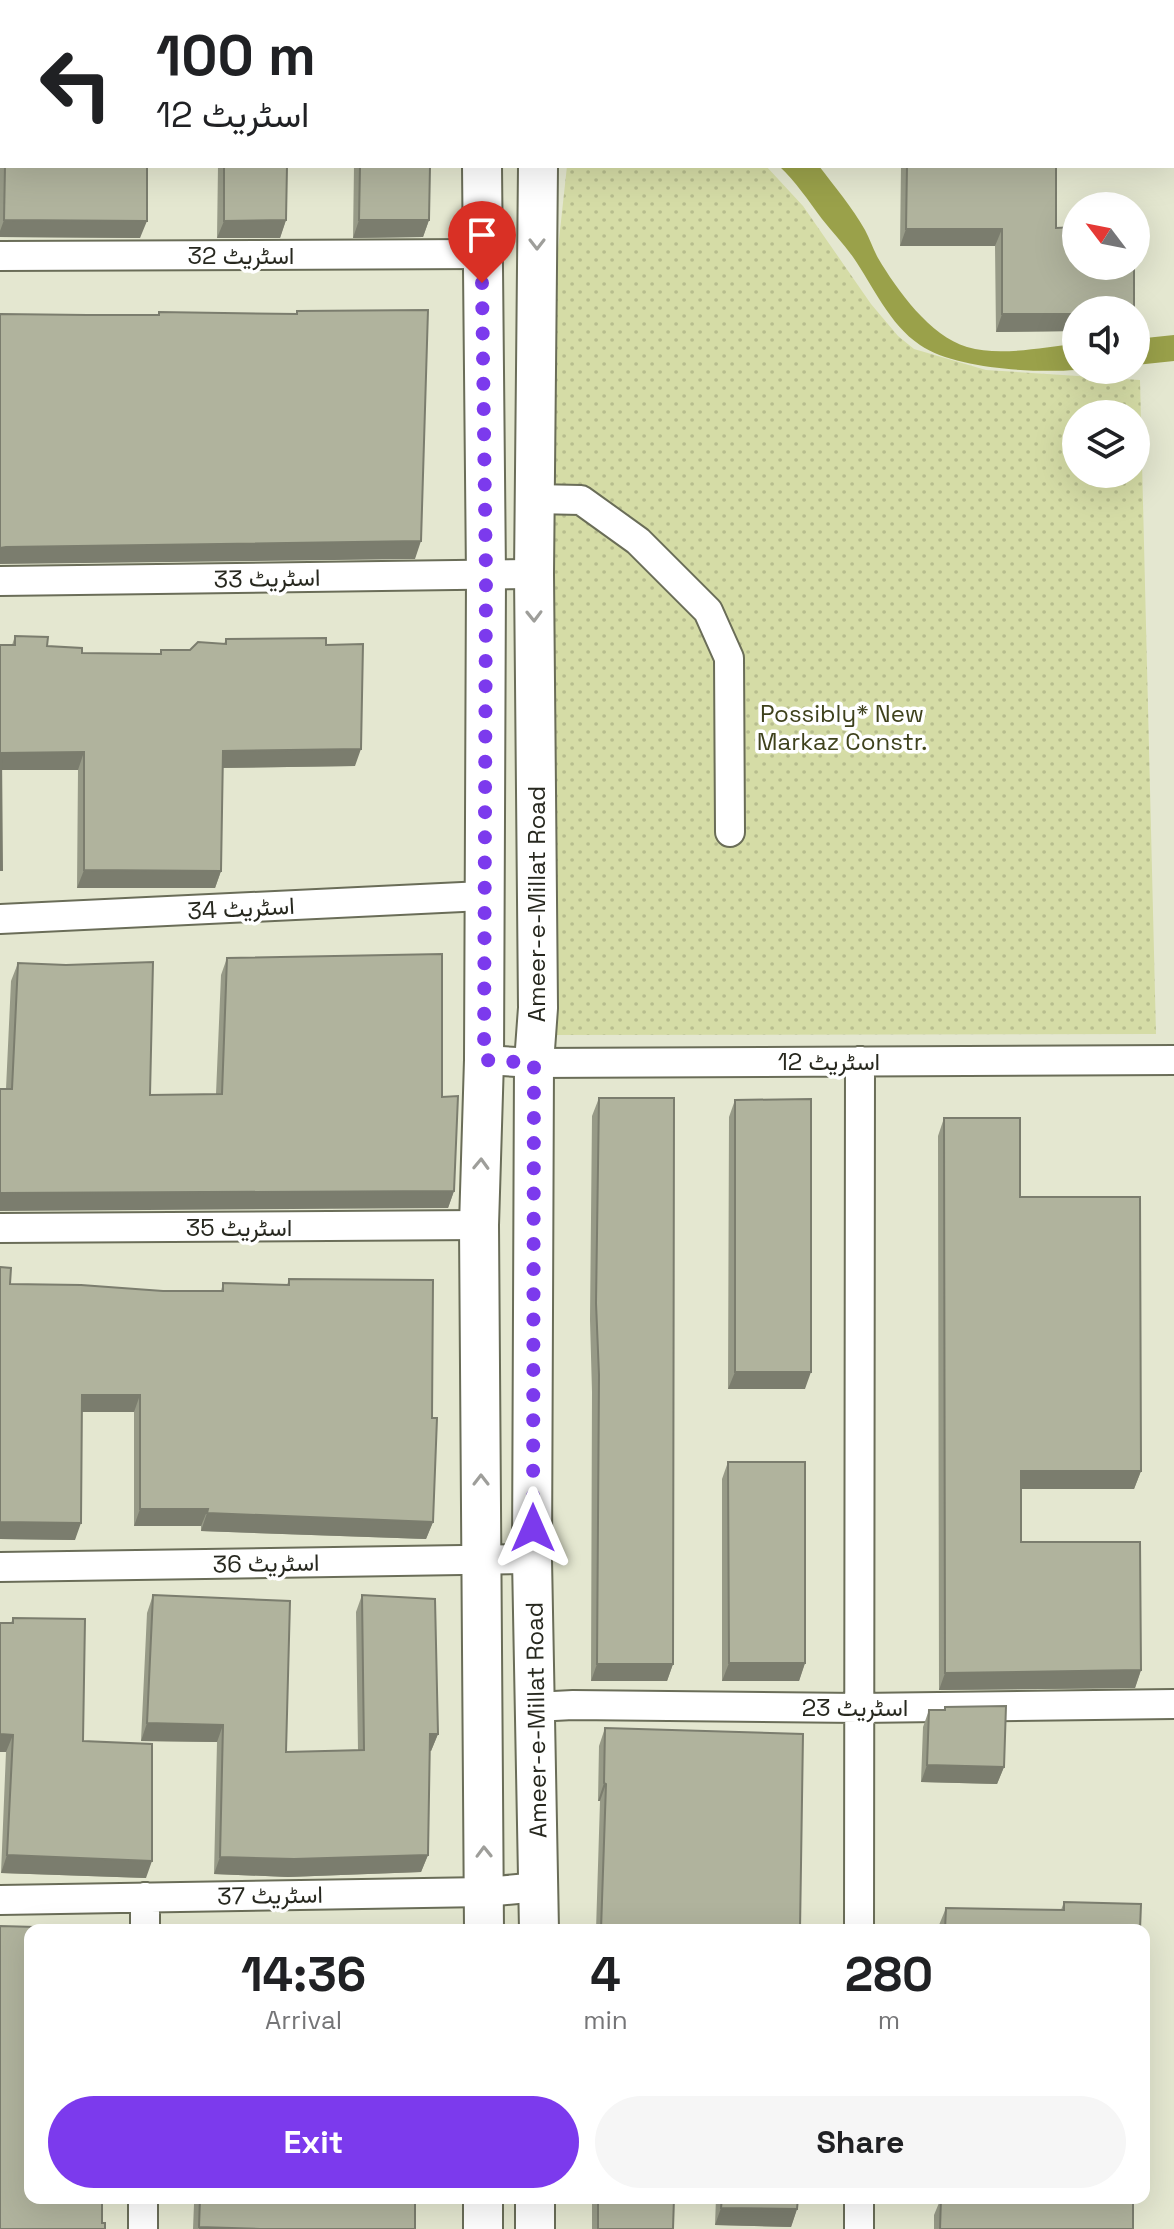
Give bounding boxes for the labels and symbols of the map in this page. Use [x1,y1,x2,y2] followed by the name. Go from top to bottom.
[1062,192,1150,280] north arrow
[448,201,516,283] pin
[528,238,546,251] one-way arrow
[188,240,294,271] street label: اسٹریٹ 32
[213,562,321,594] street label: اسٹریٹ 33
[525,610,543,623] one-way arrow
[757,698,927,757] park label: Possibly* New Markaz Constr.
[521,786,552,1022] street label: Ameer-e-Millat Road
[187,890,295,926] street label: اسٹریٹ 34
[778,1046,880,1077] street label: اسٹریٹ 12
[472,1157,489,1170] one-way arrow
[186,1212,292,1243] street label: اسٹریٹ 35
[472,1473,490,1486] one-way arrow
[491,1486,575,1570] position arrow
[212,1547,320,1579] street label: اسٹریٹ 36
[518,1602,554,1838] street label: Ameer-e-Millat Road
[802,1692,908,1723] street label: اسٹریٹ 23
[475,1845,493,1858] one-way arrow
[217,1879,323,1911] street label: اسٹریٹ 37

